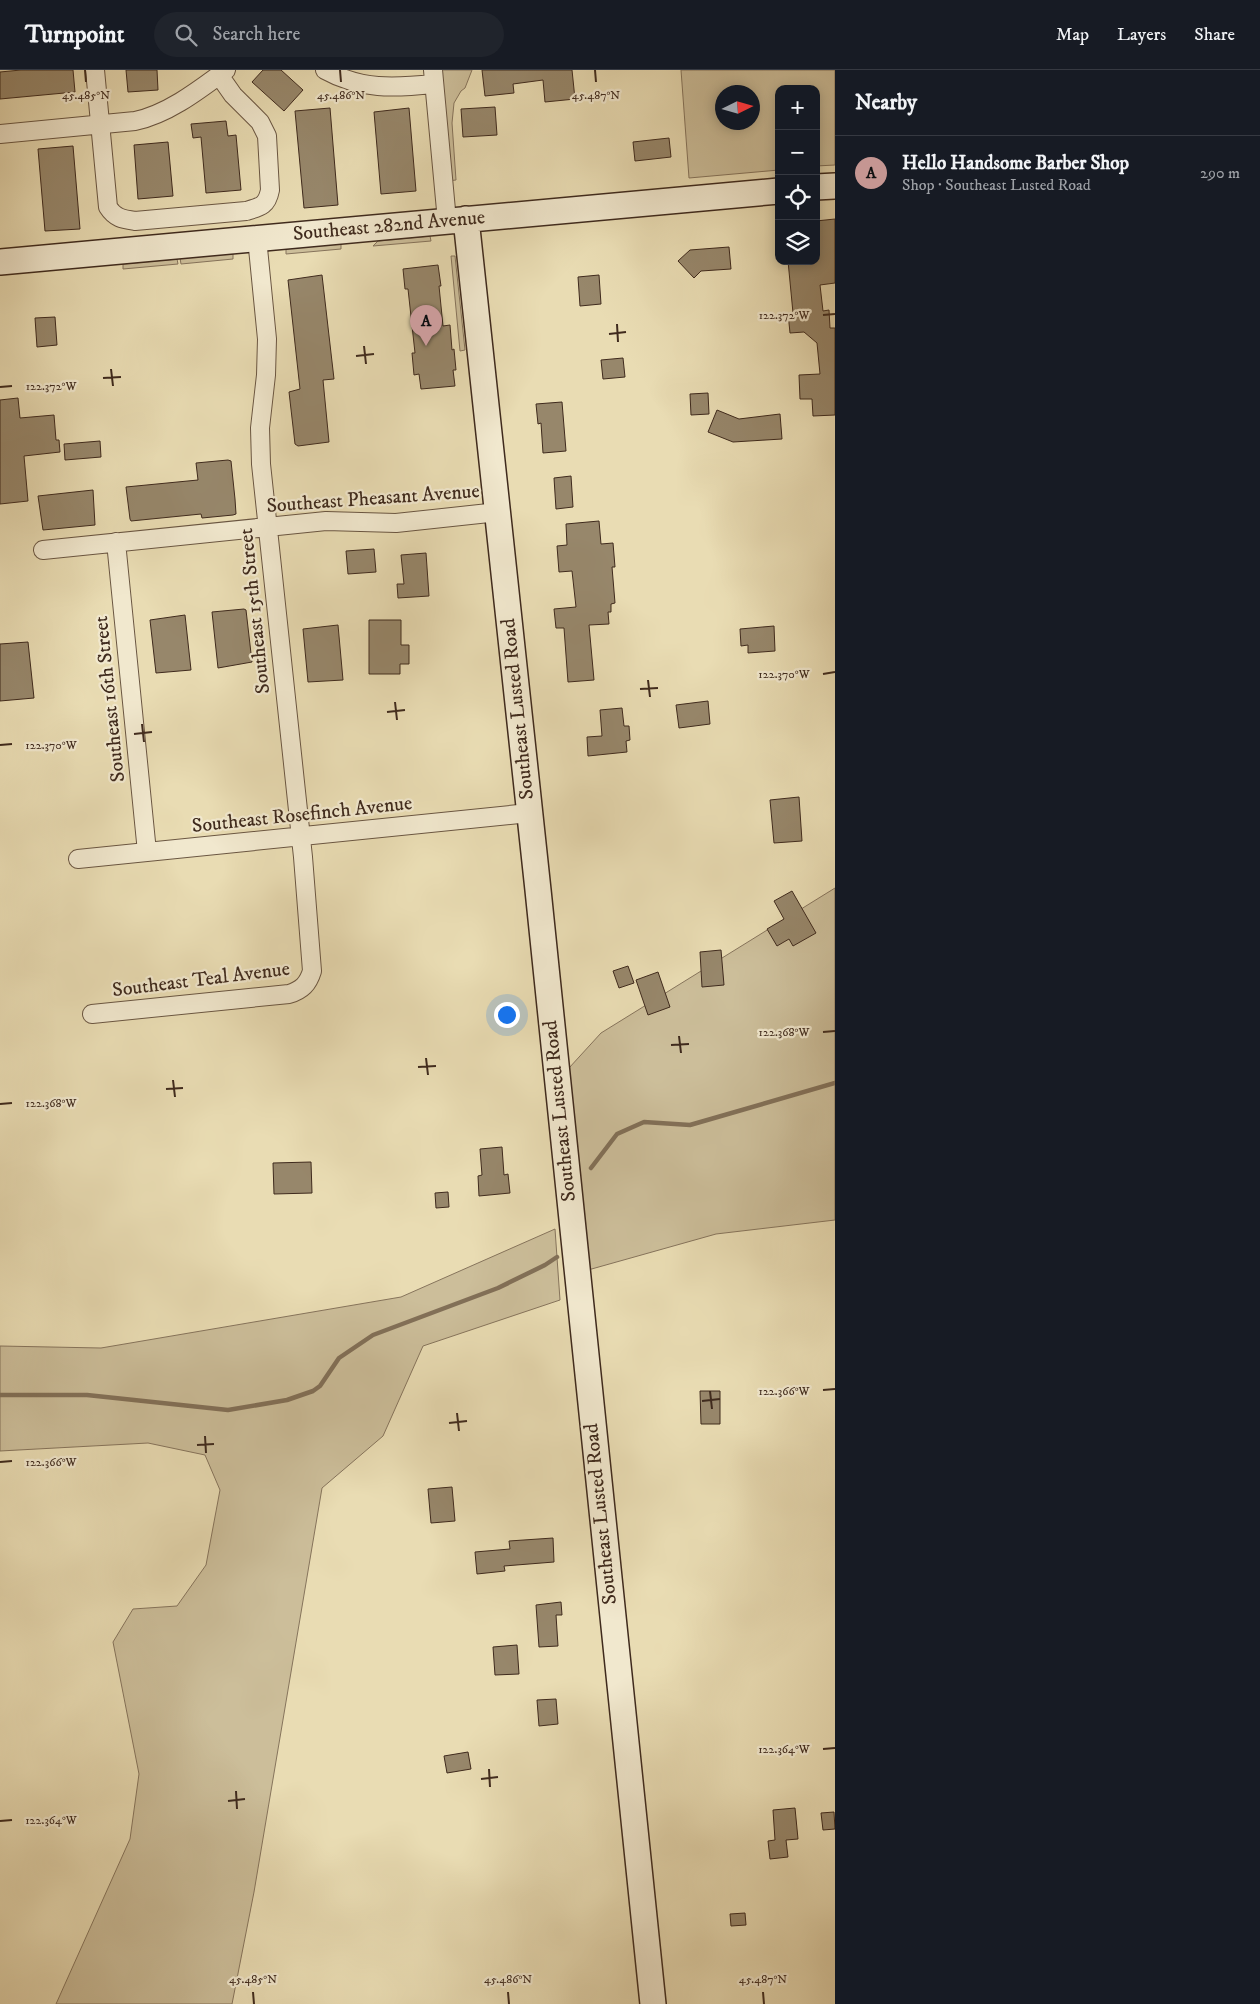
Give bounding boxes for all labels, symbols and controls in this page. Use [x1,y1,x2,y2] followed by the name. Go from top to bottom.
[154,12,504,57] search box
[25,20,124,50] text: Turnpoint
[172,21,200,49] icon: search
[212,23,300,46] text: Search here
[1056,24,1089,46] text: Map
[1117,24,1166,46] text: Layers
[1194,24,1235,46] text: Share
[715,85,760,130] north arrow
[775,85,820,265] map controls
[775,85,820,130] button: +
[62,88,110,103] text: 45.485°N
[317,88,365,103] text: 45.486°N
[572,88,620,103] text: 45.487°N
[855,90,917,116] text: Nearby
[775,130,820,175] button: −
[902,152,1129,175] text: Hello Handsome Barber Shop
[866,163,876,183] text: A
[1200,163,1240,183] text: 290 m
[775,175,820,220] button: locate
[902,175,1091,195] text: Shop · Southeast Lusted Road
[292,205,486,247] street label: Southeast 282nd Avenue
[775,220,820,265] button: layers
[410,305,442,346] pin: A
[759,308,810,323] text: 122.372°W
[26,379,77,394] text: 122.372°W
[266,479,480,519] street label: Southeast Pheasant Avenue
[234,527,276,695] street label: Southeast 15th Street
[89,615,131,783] street label: Southeast 16th Street
[496,617,540,801] street label: Southeast Lusted Road
[758,667,811,682] text: 122.370°W
[25,738,78,753] text: 122.370°W
[191,791,413,839] street label: Southeast Rosefinch Avenue
[111,957,291,1003] street label: Southeast Teal Avenue
[494,1002,520,1028] your location
[538,1019,582,1203] street label: Southeast Lusted Road
[759,1025,810,1040] text: 122.368°W
[26,1096,77,1111] text: 122.368°W
[758,1384,811,1399] text: 122.366°W
[579,1422,623,1606] street label: Southeast Lusted Road
[25,1455,78,1470] text: 122.366°W
[758,1742,811,1757] text: 122.364°W
[25,1813,78,1828] text: 122.364°W
[229,1972,277,1987] text: 45.485°N
[484,1972,532,1987] text: 45.486°N
[739,1972,787,1987] text: 45.487°N

